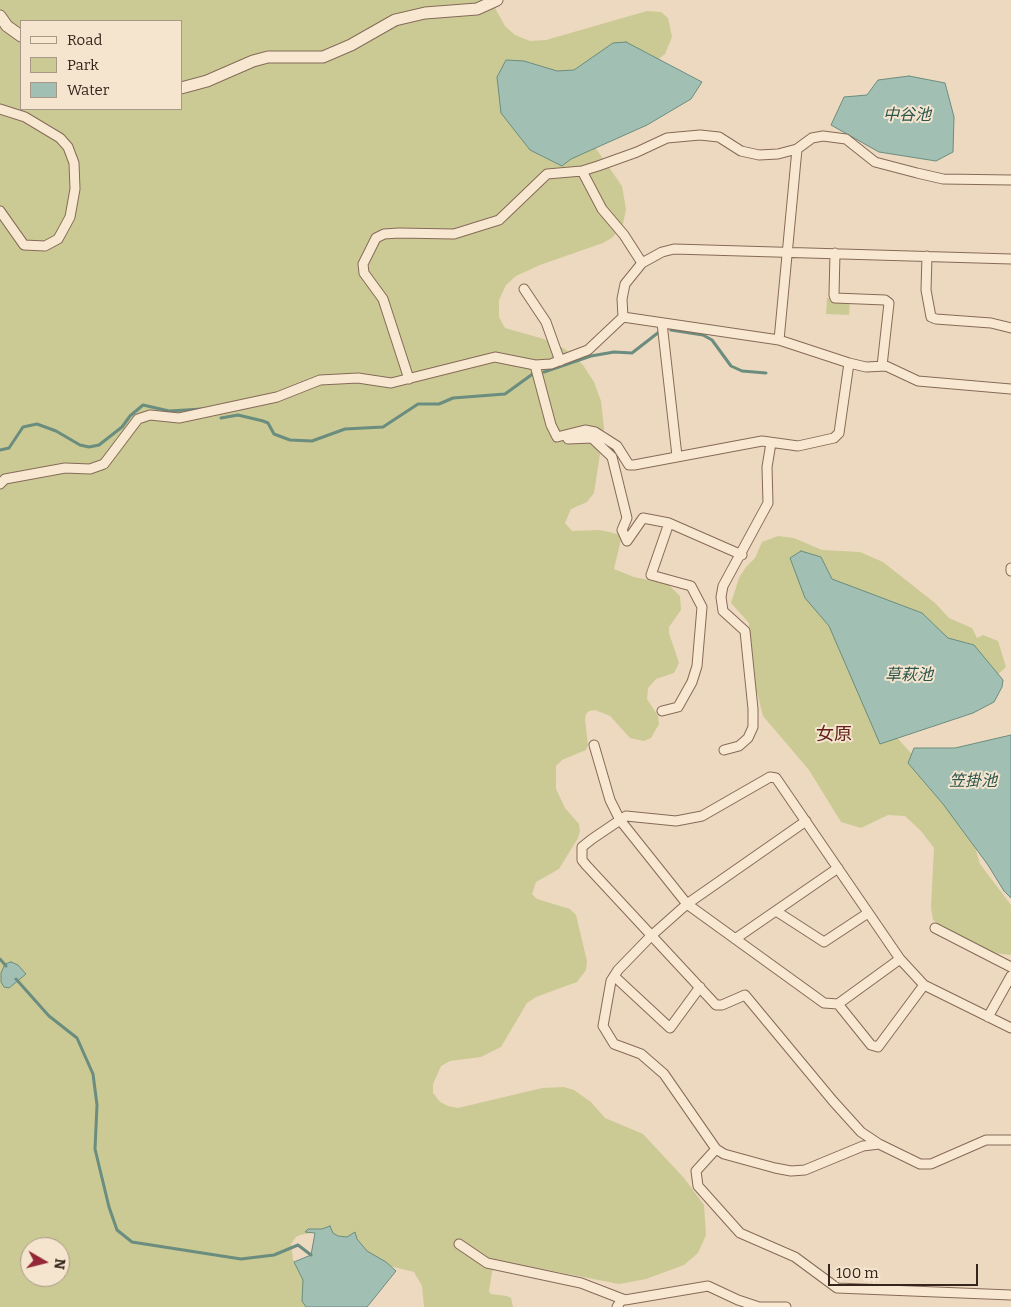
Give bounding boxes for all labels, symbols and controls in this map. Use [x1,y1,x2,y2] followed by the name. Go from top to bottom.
[20,20,182,110] legend
[67,31,102,49] text: Road
[67,56,99,74] text: Park
[67,81,109,99] text: Water
[883,106,931,126] water label: 中谷池
[885,666,933,686] water label: 草萩池
[816,724,852,746] district label: 女原
[949,772,997,792] water label: 笠掛池
[20,1237,70,1287] north arrow
[831,1254,981,1286] scale bar
[50,1257,69,1271] text: N
[836,1264,879,1282] text: 100 m

